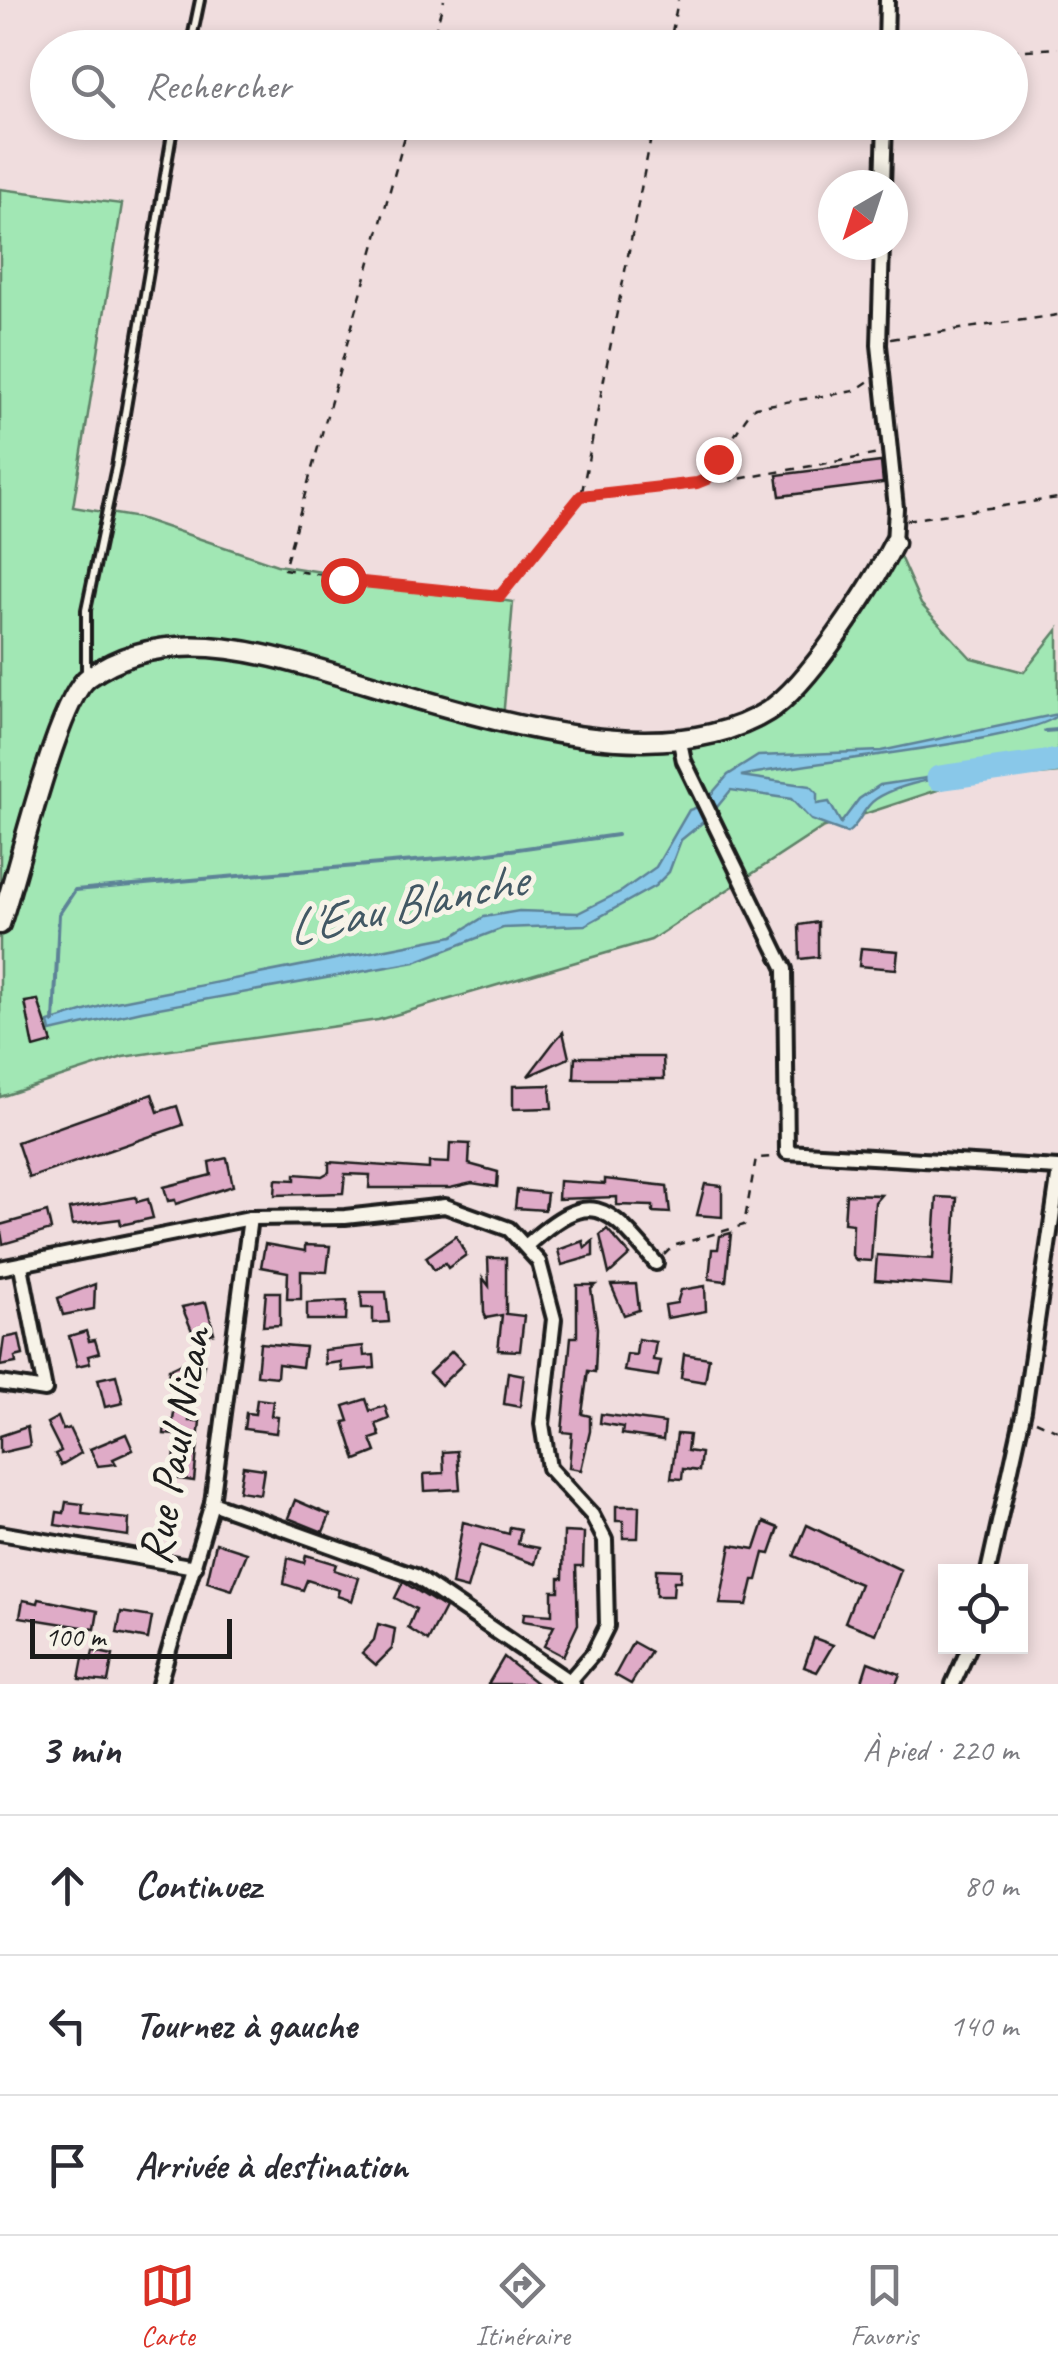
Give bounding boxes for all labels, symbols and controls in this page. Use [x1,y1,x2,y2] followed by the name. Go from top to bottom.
[30,30,1028,140] search box
[65,58,120,113] icon: search
[145,62,291,109] text: Rechercher
[818,170,908,260] north arrow
[696,437,742,483] route end
[321,558,367,604] route start
[281,846,539,960] water label: L'Eau Blanche
[124,1320,225,1569] street label: Rue Paul Nizan
[938,1564,1028,1654] map controls
[938,1564,1028,1654] button: locate
[30,1614,232,1658] scale bar
[45,1619,105,1654] text: 100 m
[40,1723,120,1776] text: 3 min
[863,1729,1018,1770] text: À pied · 220 m
[40,1858,95,1913] icon: ahead
[135,1862,261,1909] text: Continuez
[964,1865,1018,1906] text: 80 m
[40,1998,95,2053] icon: left
[135,2002,356,2049] text: Tournez à gauche
[949,2005,1018,2046] text: 140 m
[40,2138,95,2193] icon: arrive
[135,2142,407,2189] text: Arrivée à destination
[140,2258,195,2353] tab: Carte
[475,2258,570,2353] tab: Itinéraire
[850,2258,918,2353] tab: Favoris

